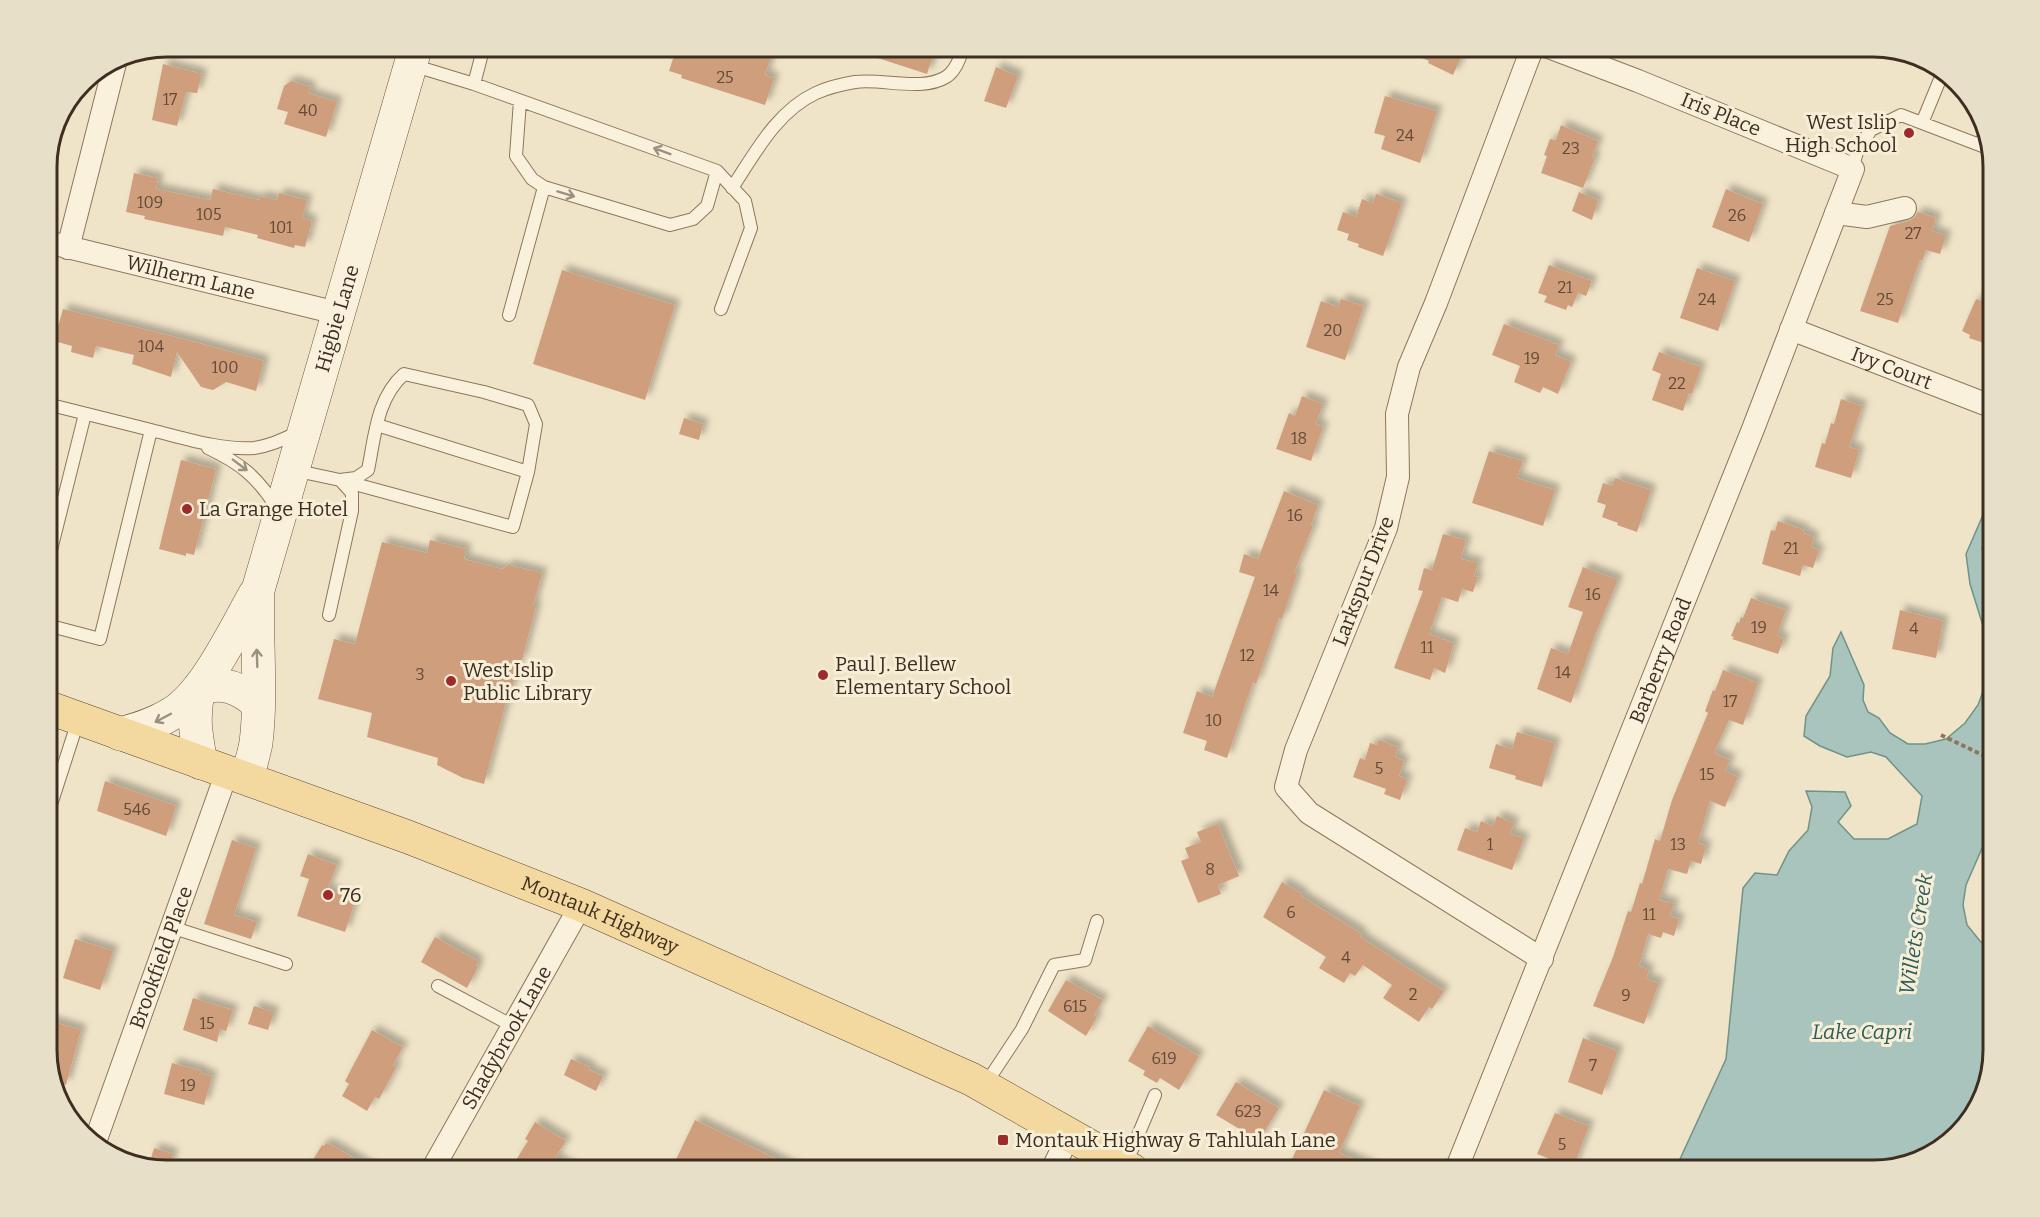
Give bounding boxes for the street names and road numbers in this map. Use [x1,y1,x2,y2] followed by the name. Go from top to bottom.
[1678,87,1764,141] street label: Iris Place
[124,250,258,305] street label: Wilherm Lane
[310,262,364,375] street label: Higbie Lane
[1848,341,1935,394] street label: Ivy Court
[1327,513,1399,649] street label: Larkspur Drive
[1624,594,1696,727] street label: Barberry Road
[518,871,683,959] street label: Montauk Highway
[124,883,197,1032] street label: Brookfield Place
[457,961,556,1114] street label: Shadybrook Lane

